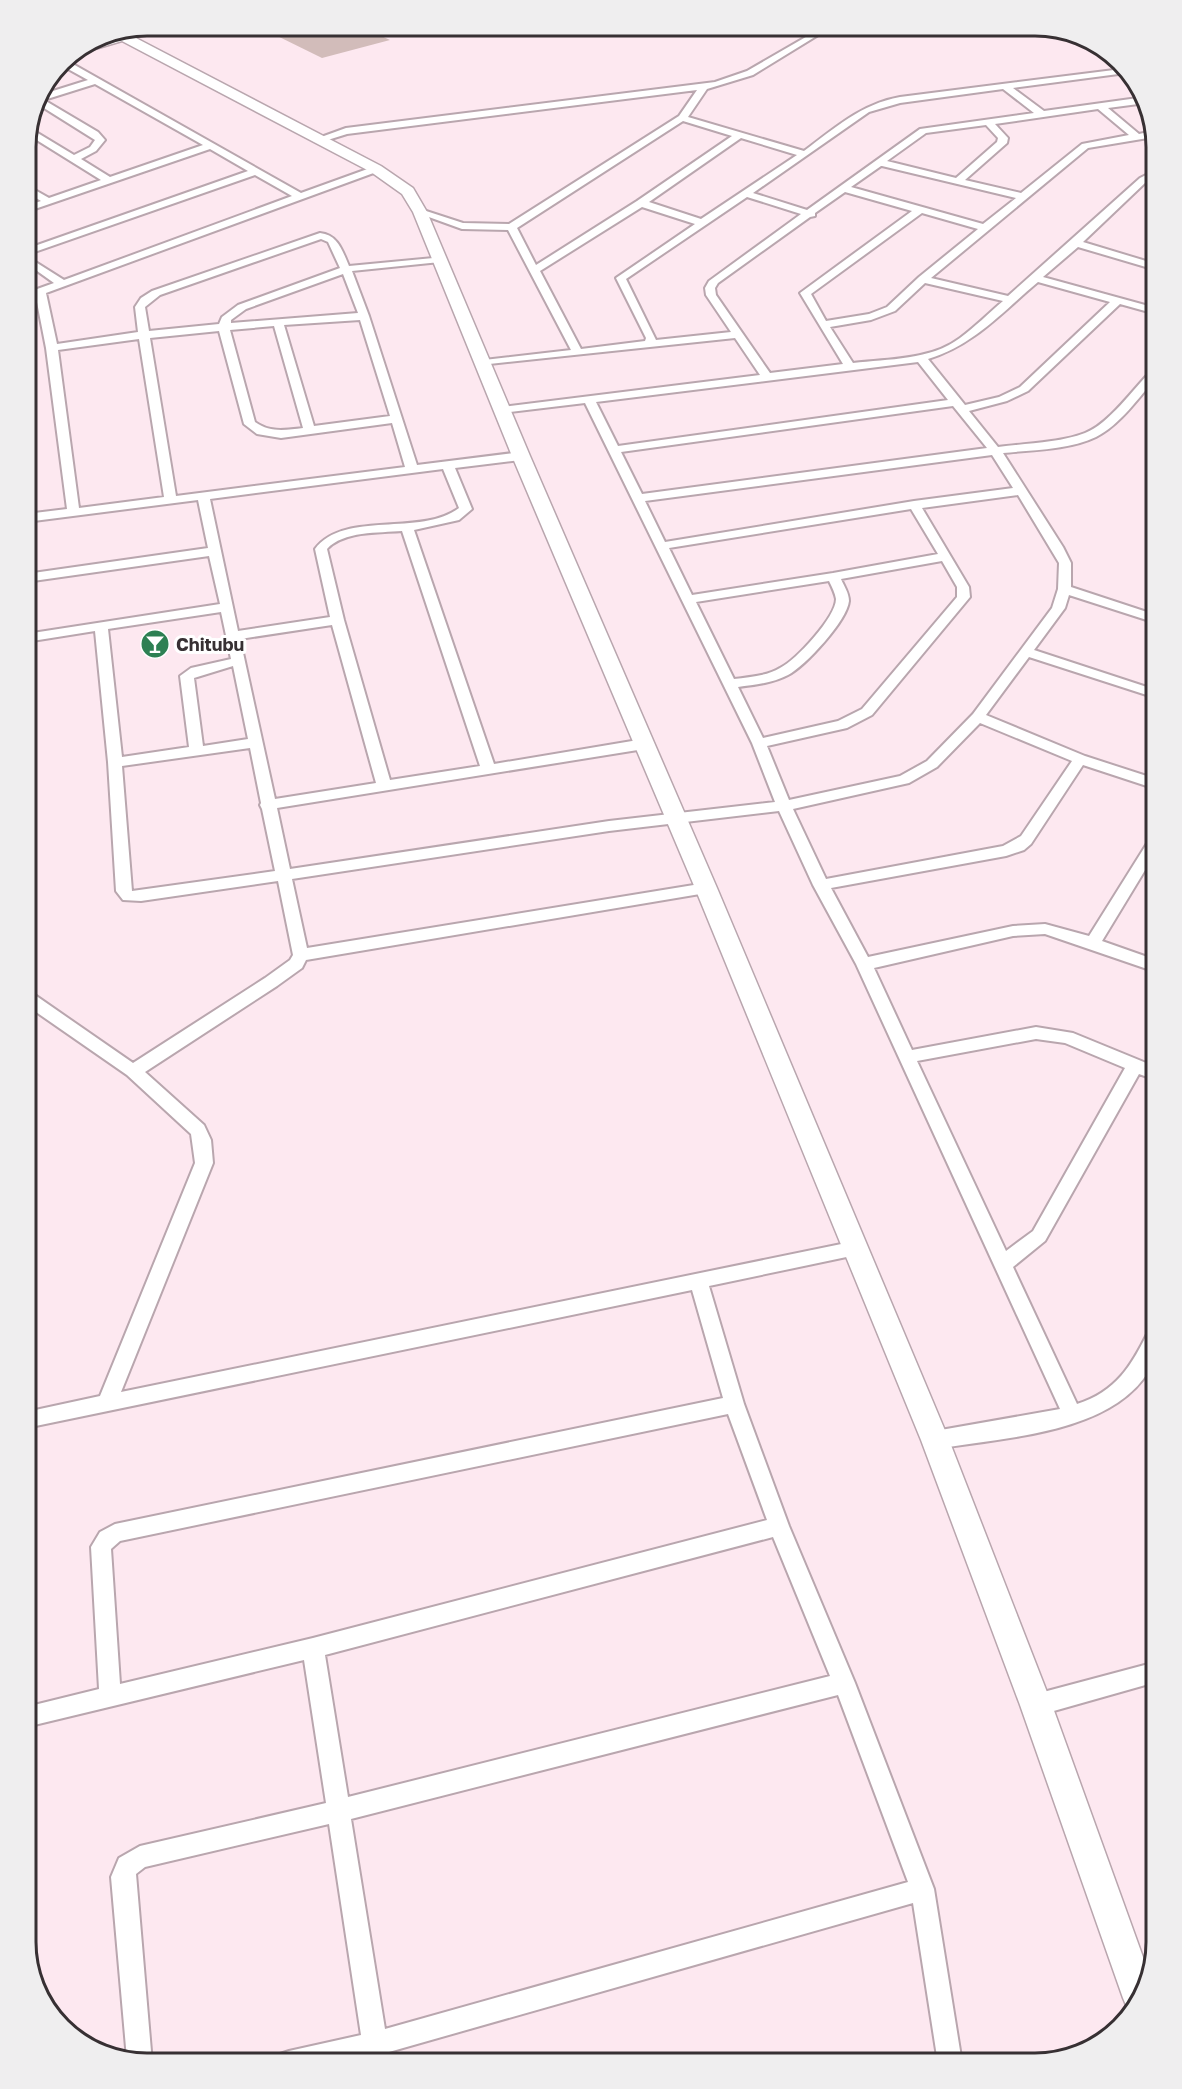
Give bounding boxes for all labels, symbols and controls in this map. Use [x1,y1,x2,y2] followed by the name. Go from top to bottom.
[139,628,171,660] bar icon: Chitubu
[176,633,244,655] place label: Chitubu

